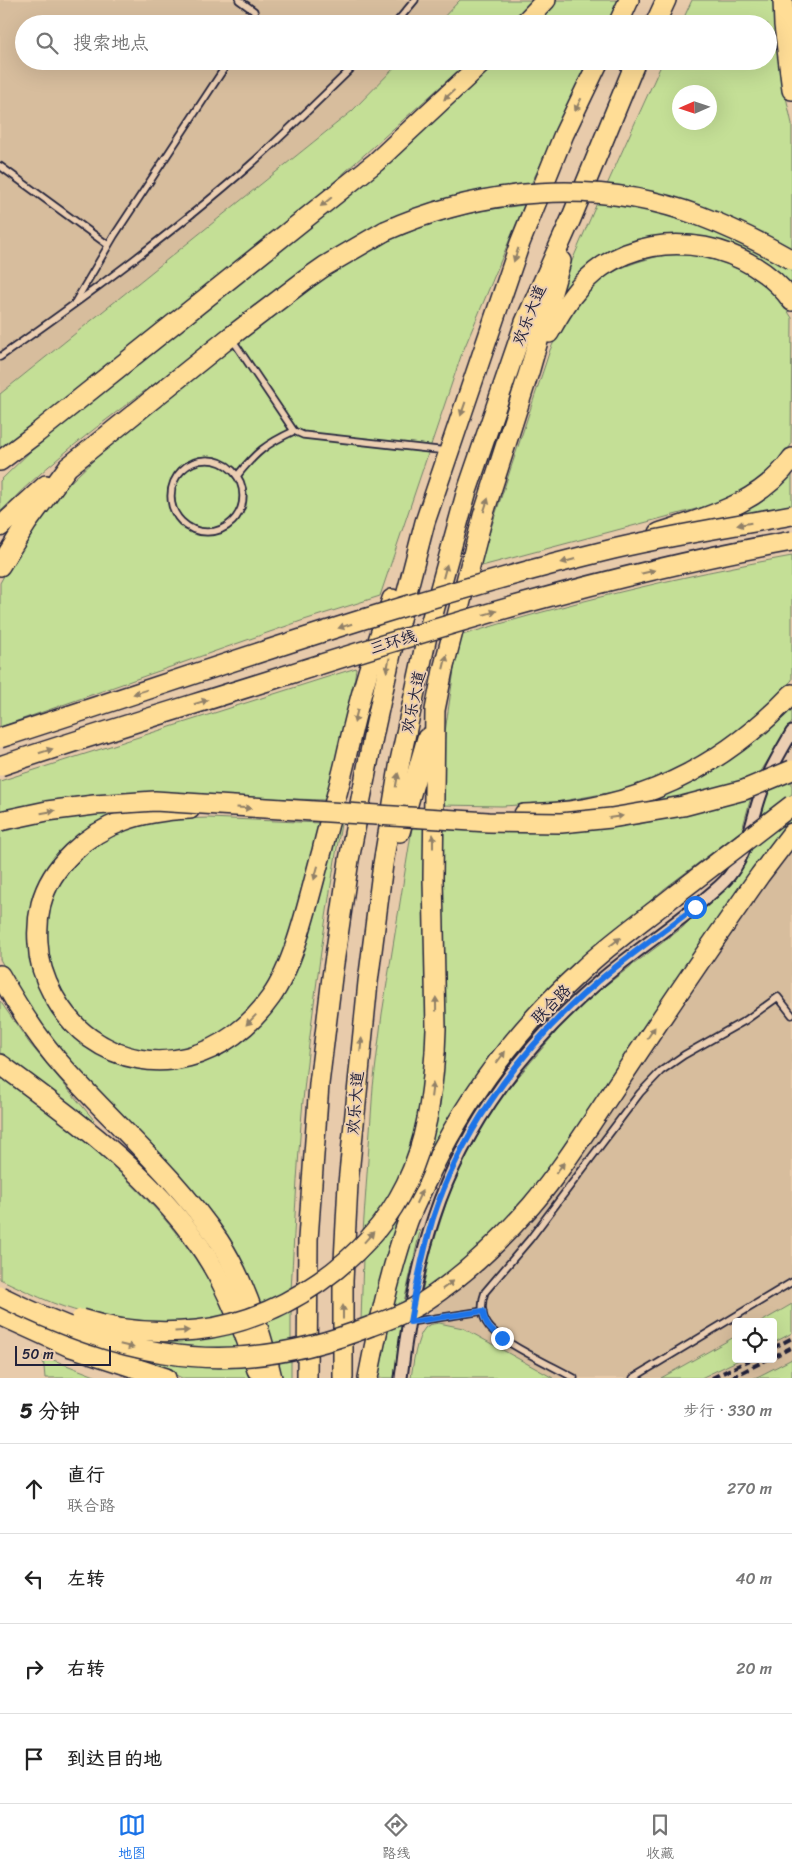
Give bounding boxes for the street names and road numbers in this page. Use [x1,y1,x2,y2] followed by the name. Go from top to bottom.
[504,280,554,350] street label: 欢乐大道
[366,621,420,663] street label: 三环线
[392,668,434,736] street label: 欢乐大道
[524,977,578,1031] street label: 联合路
[338,1070,372,1136] street label: 欢乐大道

